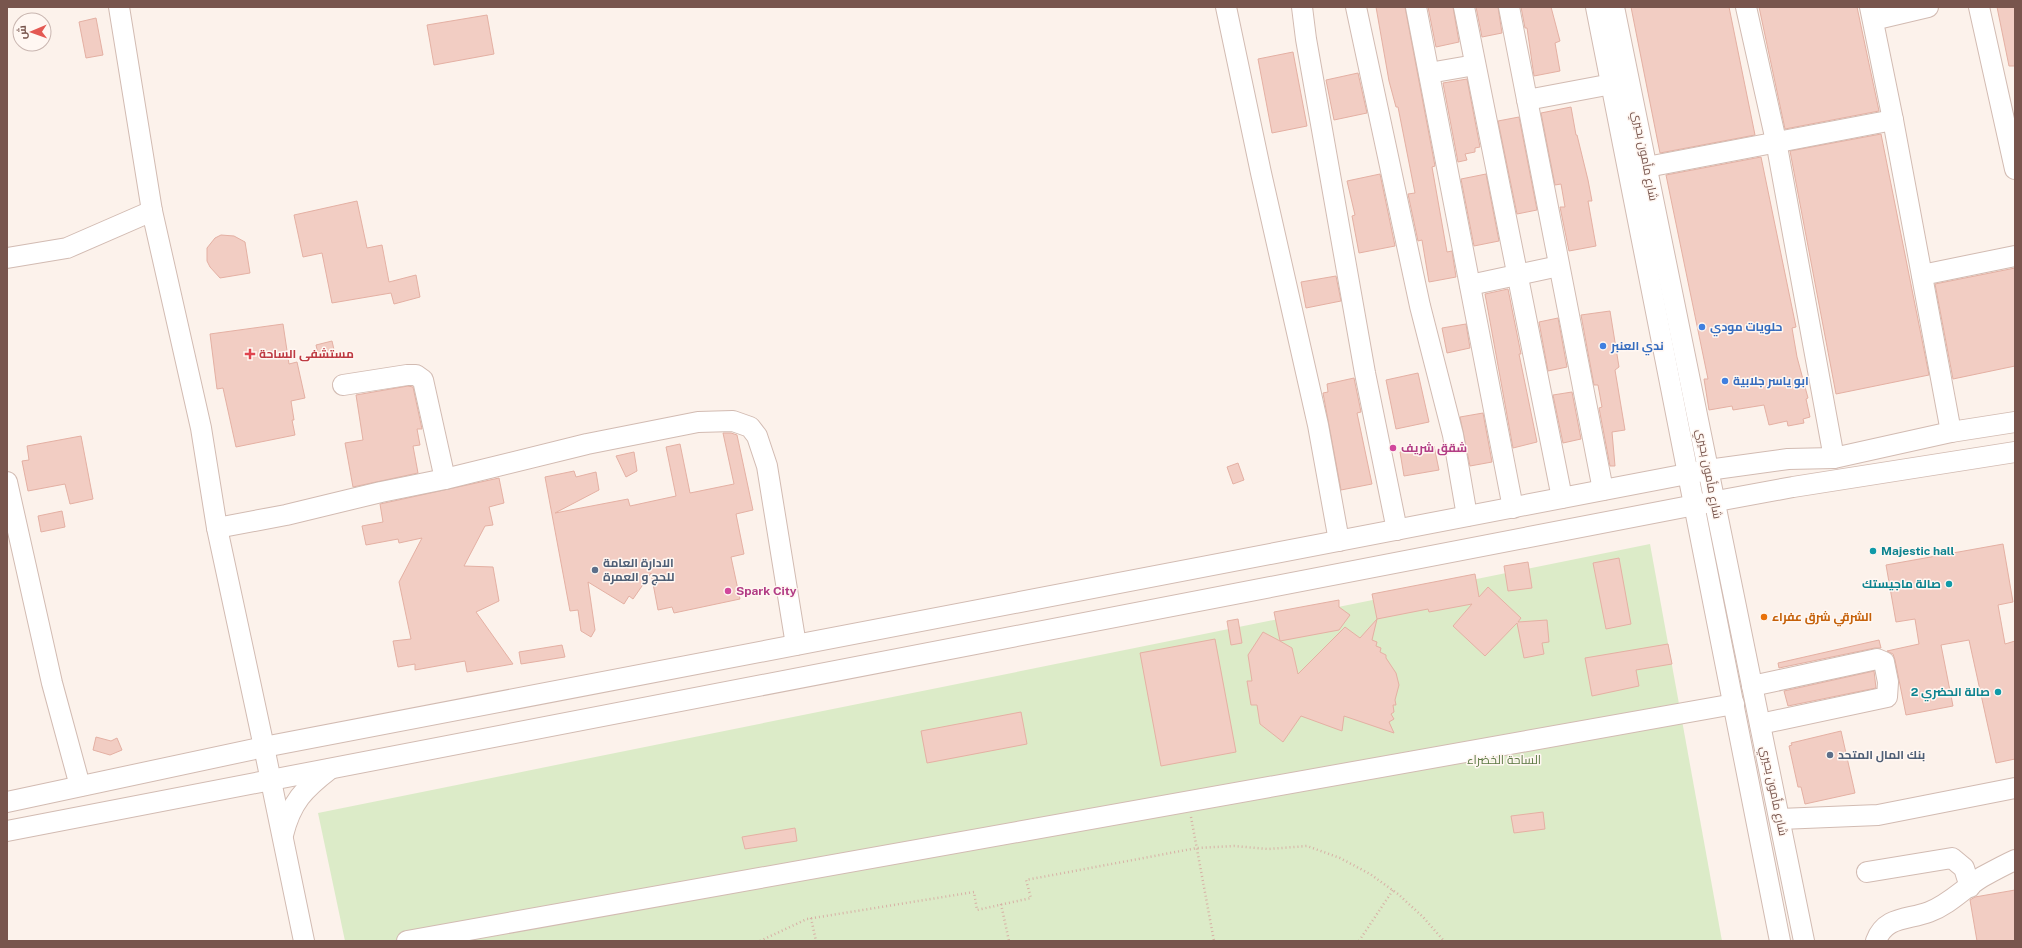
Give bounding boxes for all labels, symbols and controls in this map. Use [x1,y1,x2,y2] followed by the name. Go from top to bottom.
[12,12,52,52] north arrow
[16,25,29,40] text: ش
[1626,110,1662,203] street label: شارع مأمون بحيري
[1710,320,1783,337] place label: حلويات مودي
[1697,322,1707,332] marker: حلويات مودي
[1610,339,1664,356] place label: ندي العنبر
[1598,341,1608,351] marker: ندي العنبر
[259,347,354,362] place label: مستشفى الساحة
[244,348,256,360] marker: مستشفى الساحة
[1733,374,1809,389] place label: ابو ياسر جلابية
[1720,376,1730,386] marker: ابو ياسر جلابية
[1690,428,1726,521] street label: شارع مأمون بحيري
[1401,441,1467,456] place label: شقق شريف
[1388,443,1398,453] marker: شقق شريف
[1881,544,1955,558] place label: Majestic hall
[1868,546,1878,556] marker: Majestic hall
[603,556,675,586] place label: الادارة العامة للحج و العمرة
[590,565,600,575] marker: الادارة العامة للحج و العمرة
[1862,577,1941,591] place label: صالة ماجيستك
[1944,579,1954,589] marker: صالة ماجيستك
[736,584,797,598] place label: Spark City
[723,586,733,596] marker: Spark City
[1772,610,1872,627] place label: الشرقي شرق عفراء
[1759,612,1769,622] marker: الشرقي شرق عفراء
[1911,685,1990,702] place label: صالة الحضري 2
[1993,687,2003,697] marker: صالة الحضري 2
[1755,745,1791,838] street label: شارع مأمون بحيري
[1838,748,1925,763] place label: بنك المال المتحد
[1825,750,1835,760] marker: بنك المال المتحد
[1467,753,1541,767] park label: الساحة الخضراء

